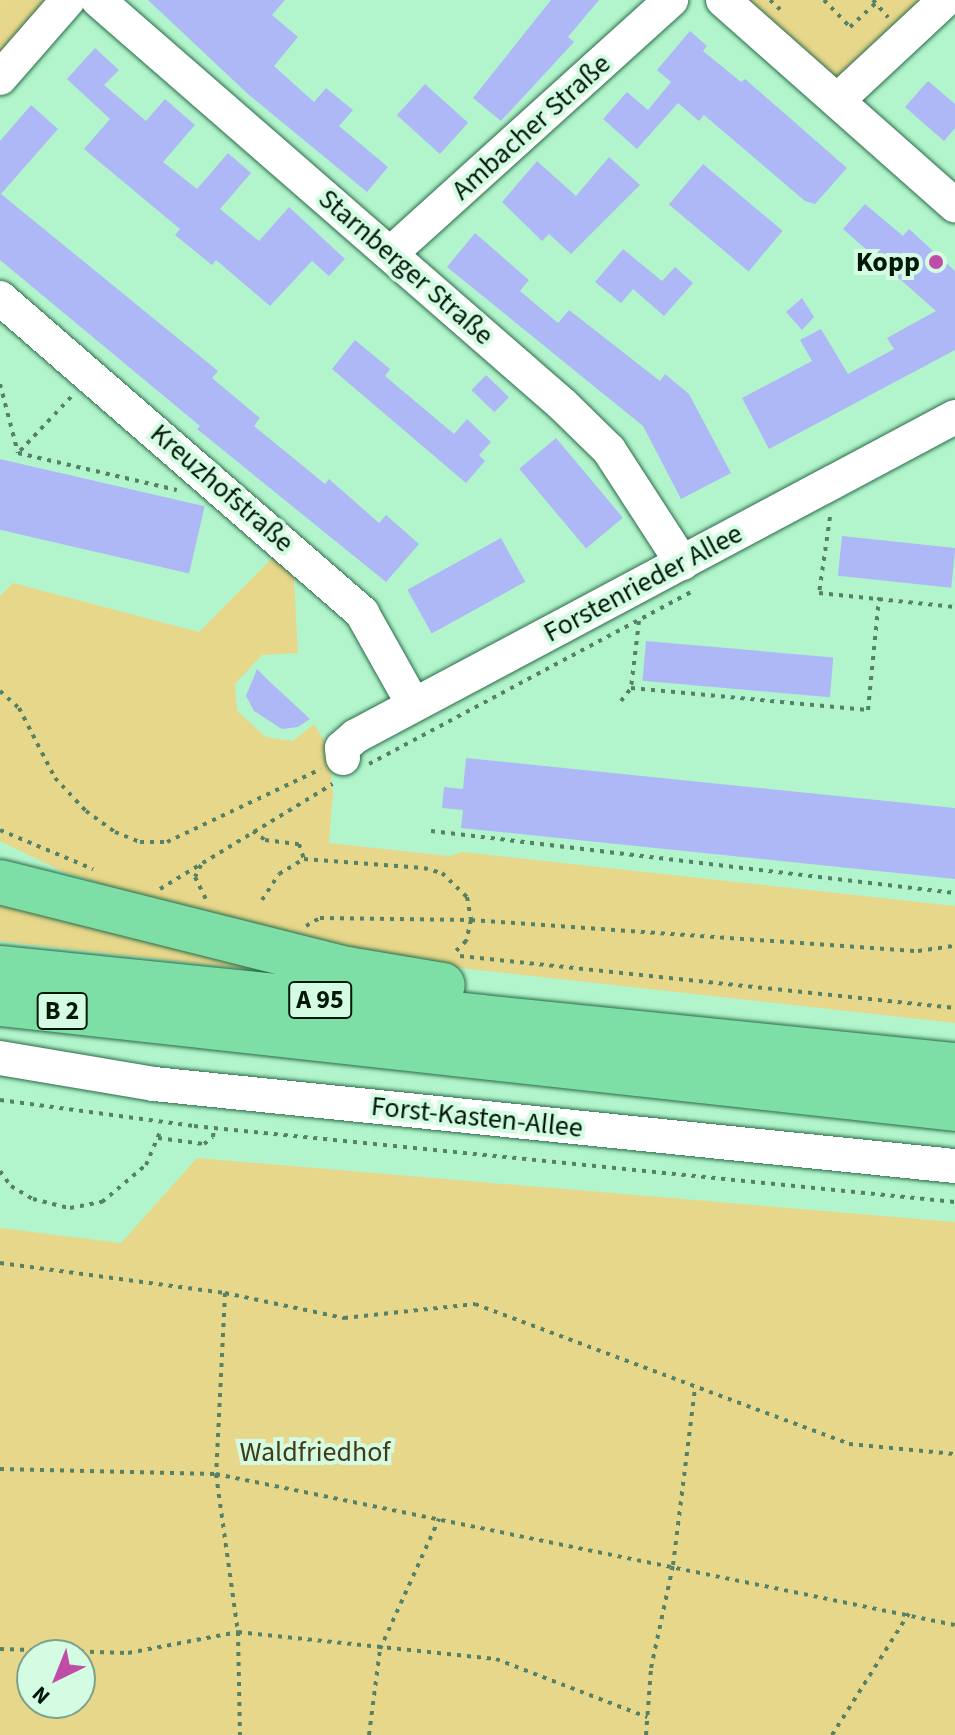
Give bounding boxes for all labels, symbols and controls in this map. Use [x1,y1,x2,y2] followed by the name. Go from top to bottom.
[445,47,617,207] street label: Ambacher Straße
[312,182,500,352] street label: Starnberger Straße
[856,245,920,279] place label: Kopp
[927,253,945,271] marker: Kopp
[143,417,301,559] street label: Kreuzhofstraße
[538,516,748,650] street label: Forstenrieder Allee
[288,978,352,1022] road number: A 95
[36,989,88,1033] road number: B 2
[370,1089,584,1145] street label: Forst-Kasten-Allee
[239,1435,391,1469] park label: Waldfriedhof
[16,1639,96,1719] north arrow
[25,1678,57,1712] text: N

